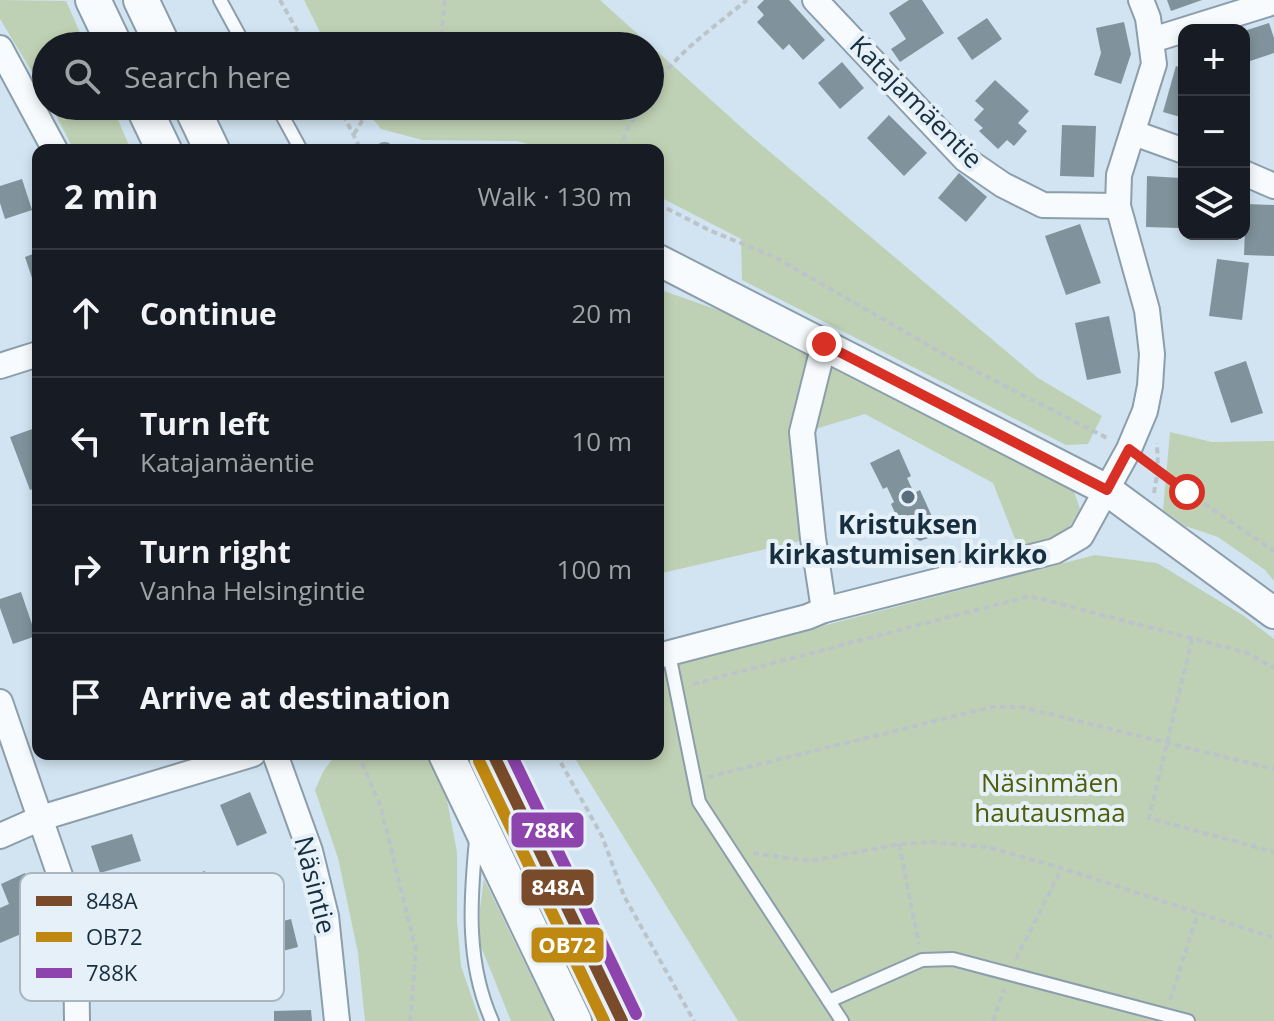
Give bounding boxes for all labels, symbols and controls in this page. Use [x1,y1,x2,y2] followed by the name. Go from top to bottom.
[1178,24,1250,240] map controls
[1178,24,1250,96] button: +
[842,27,991,176] street label: Katajamäentie
[32,32,664,120] search box
[60,54,104,98] icon: search
[124,56,291,97] text: Search here
[1178,96,1250,168] button: −
[1178,168,1250,240] button: layers
[64,173,158,219] text: 2 min
[478,178,632,214] text: Walk · 130 m
[64,291,108,335] icon: ahead
[140,293,277,334] text: Continue
[571,295,632,331] text: 20 m
[806,326,842,362] route end
[140,403,270,444] text: Turn left
[64,419,108,463] icon: left
[571,423,632,459] text: 10 m
[140,444,315,480] text: Katajamäentie
[1169,474,1205,510] route start
[899,488,917,506] marker: Kristuksen kirkastumisen kirkko
[769,506,1047,572] place label: Kristuksen kirkastumisen kirkko
[140,531,291,572] text: Turn right
[64,547,108,591] icon: right
[557,551,632,587] text: 100 m
[140,572,365,608] text: Vanha Helsingintie
[64,675,108,719] icon: arrive
[140,677,451,718] text: Arrive at destination
[974,764,1126,830] park label: Näsinmäen hautausmaa
[510,811,585,849] line badge: 788K
[522,814,575,844] text: 788K
[286,832,345,937] street label: Näsintie
[520,868,595,907] line badge: 848A
[532,871,585,901] text: 848A
[20,873,284,1001] legend
[86,885,138,915] text: 848A
[86,921,142,951] text: OB72
[530,926,605,964] line badge: OB72
[538,929,596,959] text: OB72
[86,957,138,987] text: 788K

